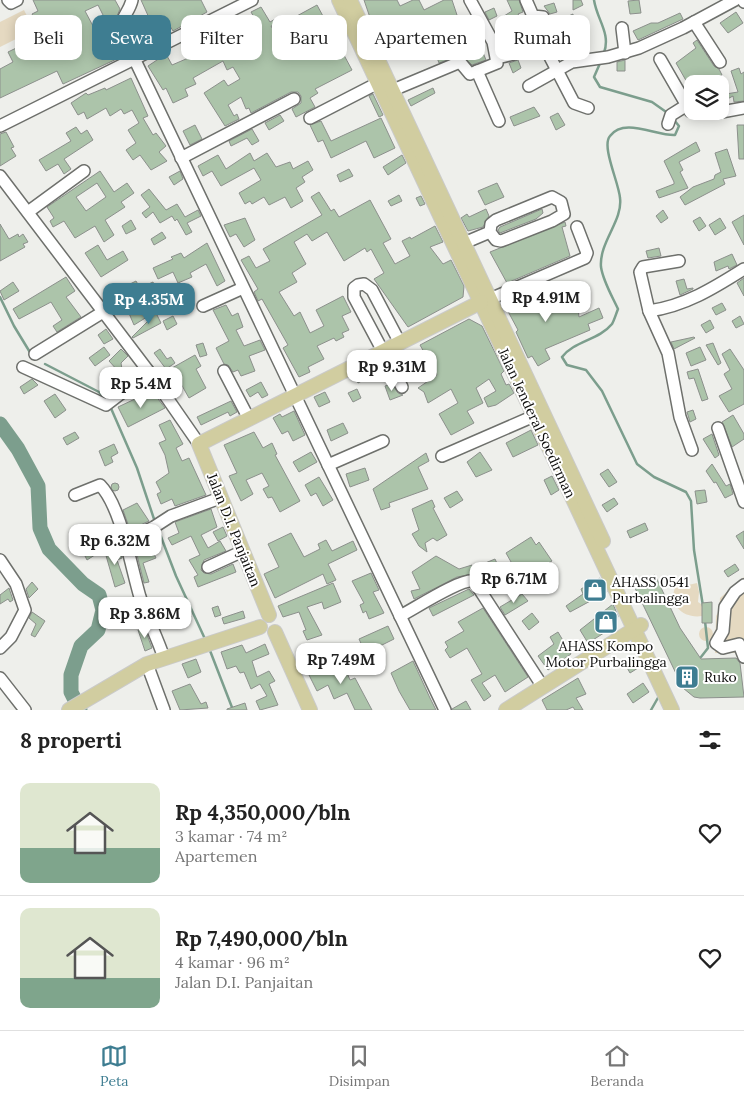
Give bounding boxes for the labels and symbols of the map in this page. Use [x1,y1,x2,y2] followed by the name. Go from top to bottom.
[494,280,598,323] pin: Rp 4.91M
[97,282,201,325] pin: Rp 4.35M
[494,344,580,501] street label: Jalan Jenderal Soedirman
[340,350,444,392] pin: Rp 9.31M
[95,366,187,409] pin: Rp 5.4M
[203,470,265,590] street label: Jalan D.I. Panjaitan
[63,524,167,566] pin: Rp 6.32M
[462,562,566,604] pin: Rp 6.71M
[611,573,689,607] place label: AHASS 0541 Purbalingga
[582,577,608,603] shop icon: AHASS 0541 Purbalingga
[93,596,197,639] pin: Rp 3.86M
[593,609,619,635] shop icon: AHASS Kompo Motor Purbalingga
[545,637,667,671] place label: AHASS Kompo Motor Purbalingga
[289,642,393,685] pin: Rp 7.49M
[674,664,700,690] building icon: Ruko
[704,668,737,686] place label: Ruko

